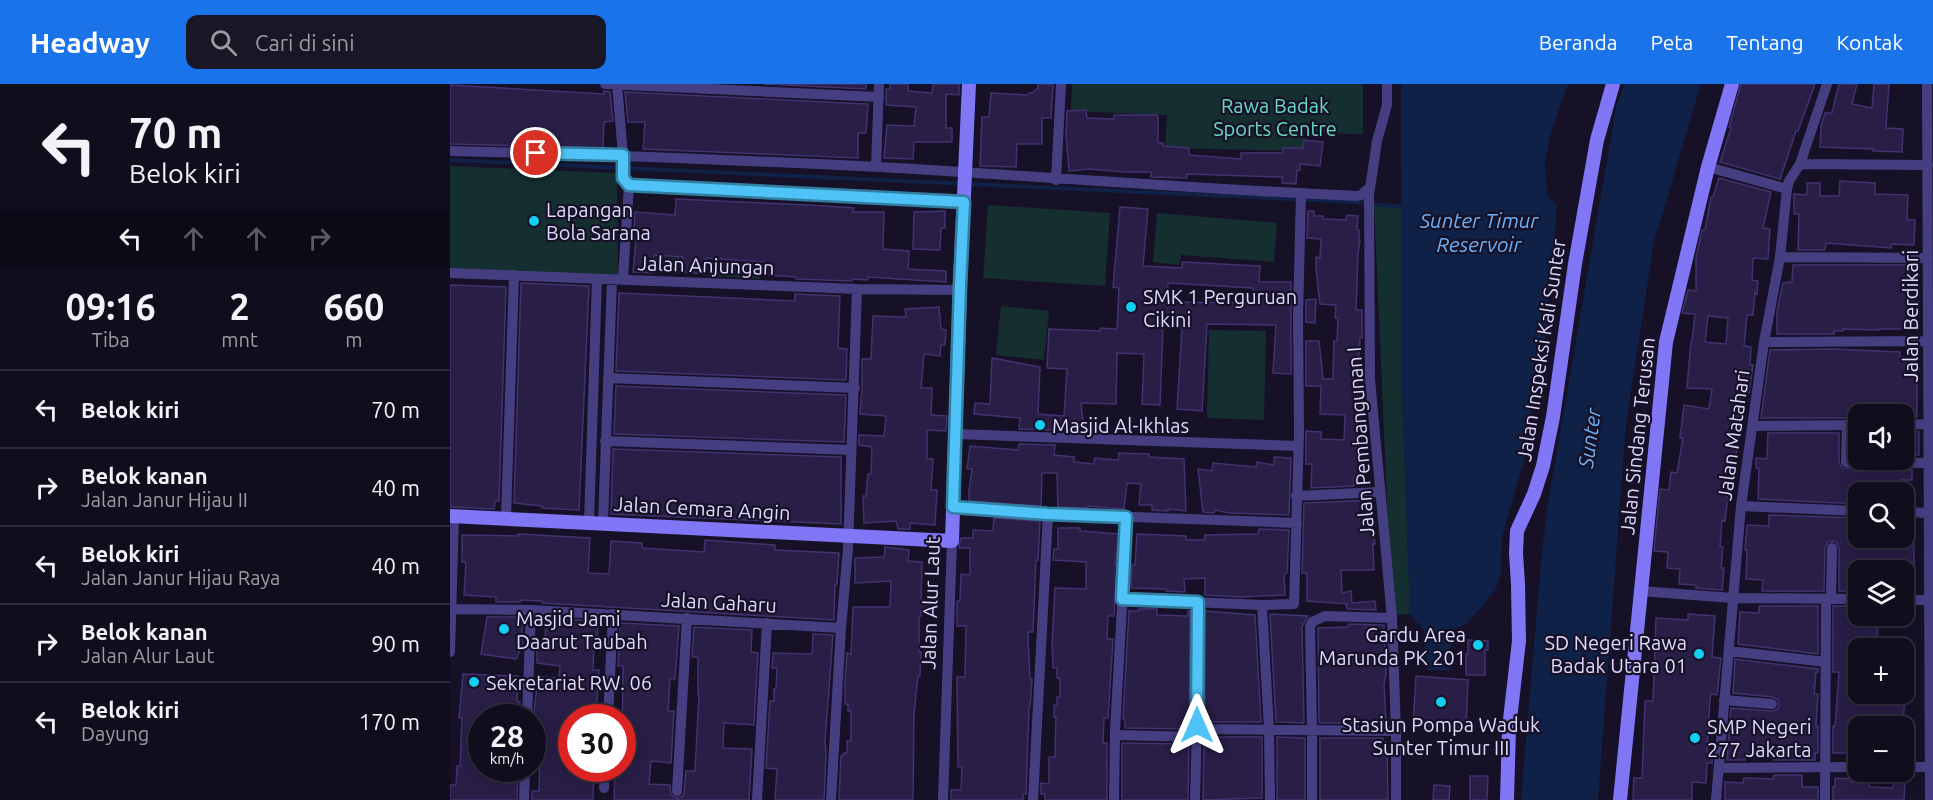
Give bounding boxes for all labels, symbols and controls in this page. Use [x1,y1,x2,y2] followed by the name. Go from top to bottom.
[186,15,606,69] search box
[207,26,240,59] icon: search
[30,27,150,58] text: Headway
[255,30,355,55] text: Cari di sini
[1539,30,1618,54] text: Beranda
[1651,30,1693,54] text: Peta
[1726,30,1804,54] text: Tentang
[1837,30,1903,54] text: Kontak
[1213,94,1337,140] park label: Rawa Badak Sports Centre
[30,108,108,186] icon: left
[129,109,223,156] text: 70 m
[510,127,561,178] pin
[519,136,552,169] icon: arrive
[129,158,241,188] text: Belok kiri
[546,198,651,244] place label: Lapangan Bola Sarana
[1419,208,1539,256] water label: Sunter Timur Reservoir
[527,214,541,228] marker: Lapangan Bola Sarana
[114,222,147,255] icon: left
[177,222,210,255] icon: ahead
[240,222,273,255] icon: ahead
[303,222,336,255] icon: right
[1512,237,1570,463] street label: Jalan Inspeksi Kali Sunter
[1899,250,1922,382] street label: Jalan Berdikari
[637,251,775,279] street label: Jalan Anjungan
[1143,285,1297,331] place label: SMK 1 Perguruan Cikini
[66,286,156,327] text: 09:16
[229,286,250,327] text: 2
[323,286,384,327] text: 660
[1124,300,1138,314] marker: SMK 1 Perguruan Cikini
[91,328,130,351] text: Tiba
[221,328,258,351] text: mnt
[345,328,363,351] text: m
[1615,336,1659,536] street label: Jalan Sindang Terusan
[1342,346,1378,538] street label: Jalan Pembangunan I
[1712,368,1754,502] street label: Jalan Matahari
[30,393,63,426] icon: left
[81,397,179,422] text: Belok kiri
[371,397,420,422] text: 70 m
[1848,404,1914,782] map controls
[1848,404,1914,470] button: sound
[1573,405,1605,471] water label: Sunter
[1052,414,1189,437] place label: Masjid Al-Ikhlas
[1033,418,1047,432] marker: Masjid Al-Ikhlas
[81,463,208,488] text: Belok kanan
[30,471,63,504] icon: right
[371,475,420,500] text: 40 m
[1848,482,1914,548] button: search
[81,488,248,511] text: Jalan Janur Hijau II
[613,492,791,524] street label: Jalan Cemara Angin
[916,536,944,670] street label: Jalan Alur Laut
[81,541,179,566] text: Belok kiri
[30,549,63,582] icon: left
[371,553,420,578] text: 40 m
[1848,560,1914,626] button: layers
[81,566,280,589] text: Jalan Janur Hijau Raya
[661,587,777,617] street label: Jalan Gaharu
[516,607,648,653] place label: Masjid Jami Daarut Taubah
[81,619,208,644] text: Belok kanan
[497,622,511,636] marker: Masjid Jami Daarut Taubah
[1319,623,1466,669] place label: Gardu Area Marunda PK 201
[30,627,63,660] icon: right
[371,631,420,656] text: 90 m
[1544,631,1687,677] place label: SD Negeri Rawa Badak Utara 01
[1471,638,1485,652] marker: Gardu Area Marunda PK 201
[1848,638,1914,704] button: +
[81,644,214,667] text: Jalan Alur Laut
[1692,647,1706,661] marker: SD Negeri Rawa Badak Utara 01
[486,671,652,694] place label: Sekretariat RW. 06
[467,675,481,689] marker: Sekretariat RW. 06
[1165,693,1229,757] position arrow
[1434,695,1448,709] marker: Stasiun Pompa Waduk Sunter Timur III
[81,697,179,722] text: Belok kiri
[558,704,636,782] speed limit sign: 30
[30,705,63,738] icon: left
[359,709,420,734] text: 170 m
[1342,713,1540,759] place label: Stasiun Pompa Waduk Sunter Timur III
[1707,715,1812,761] place label: SMP Negeri 277 Jakarta
[1848,716,1914,782] button: −
[490,719,524,753] text: 28
[81,722,149,745] text: Dayung
[1688,731,1702,745] marker: SMP Negeri 277 Jakarta
[490,750,524,767] text: km/h

